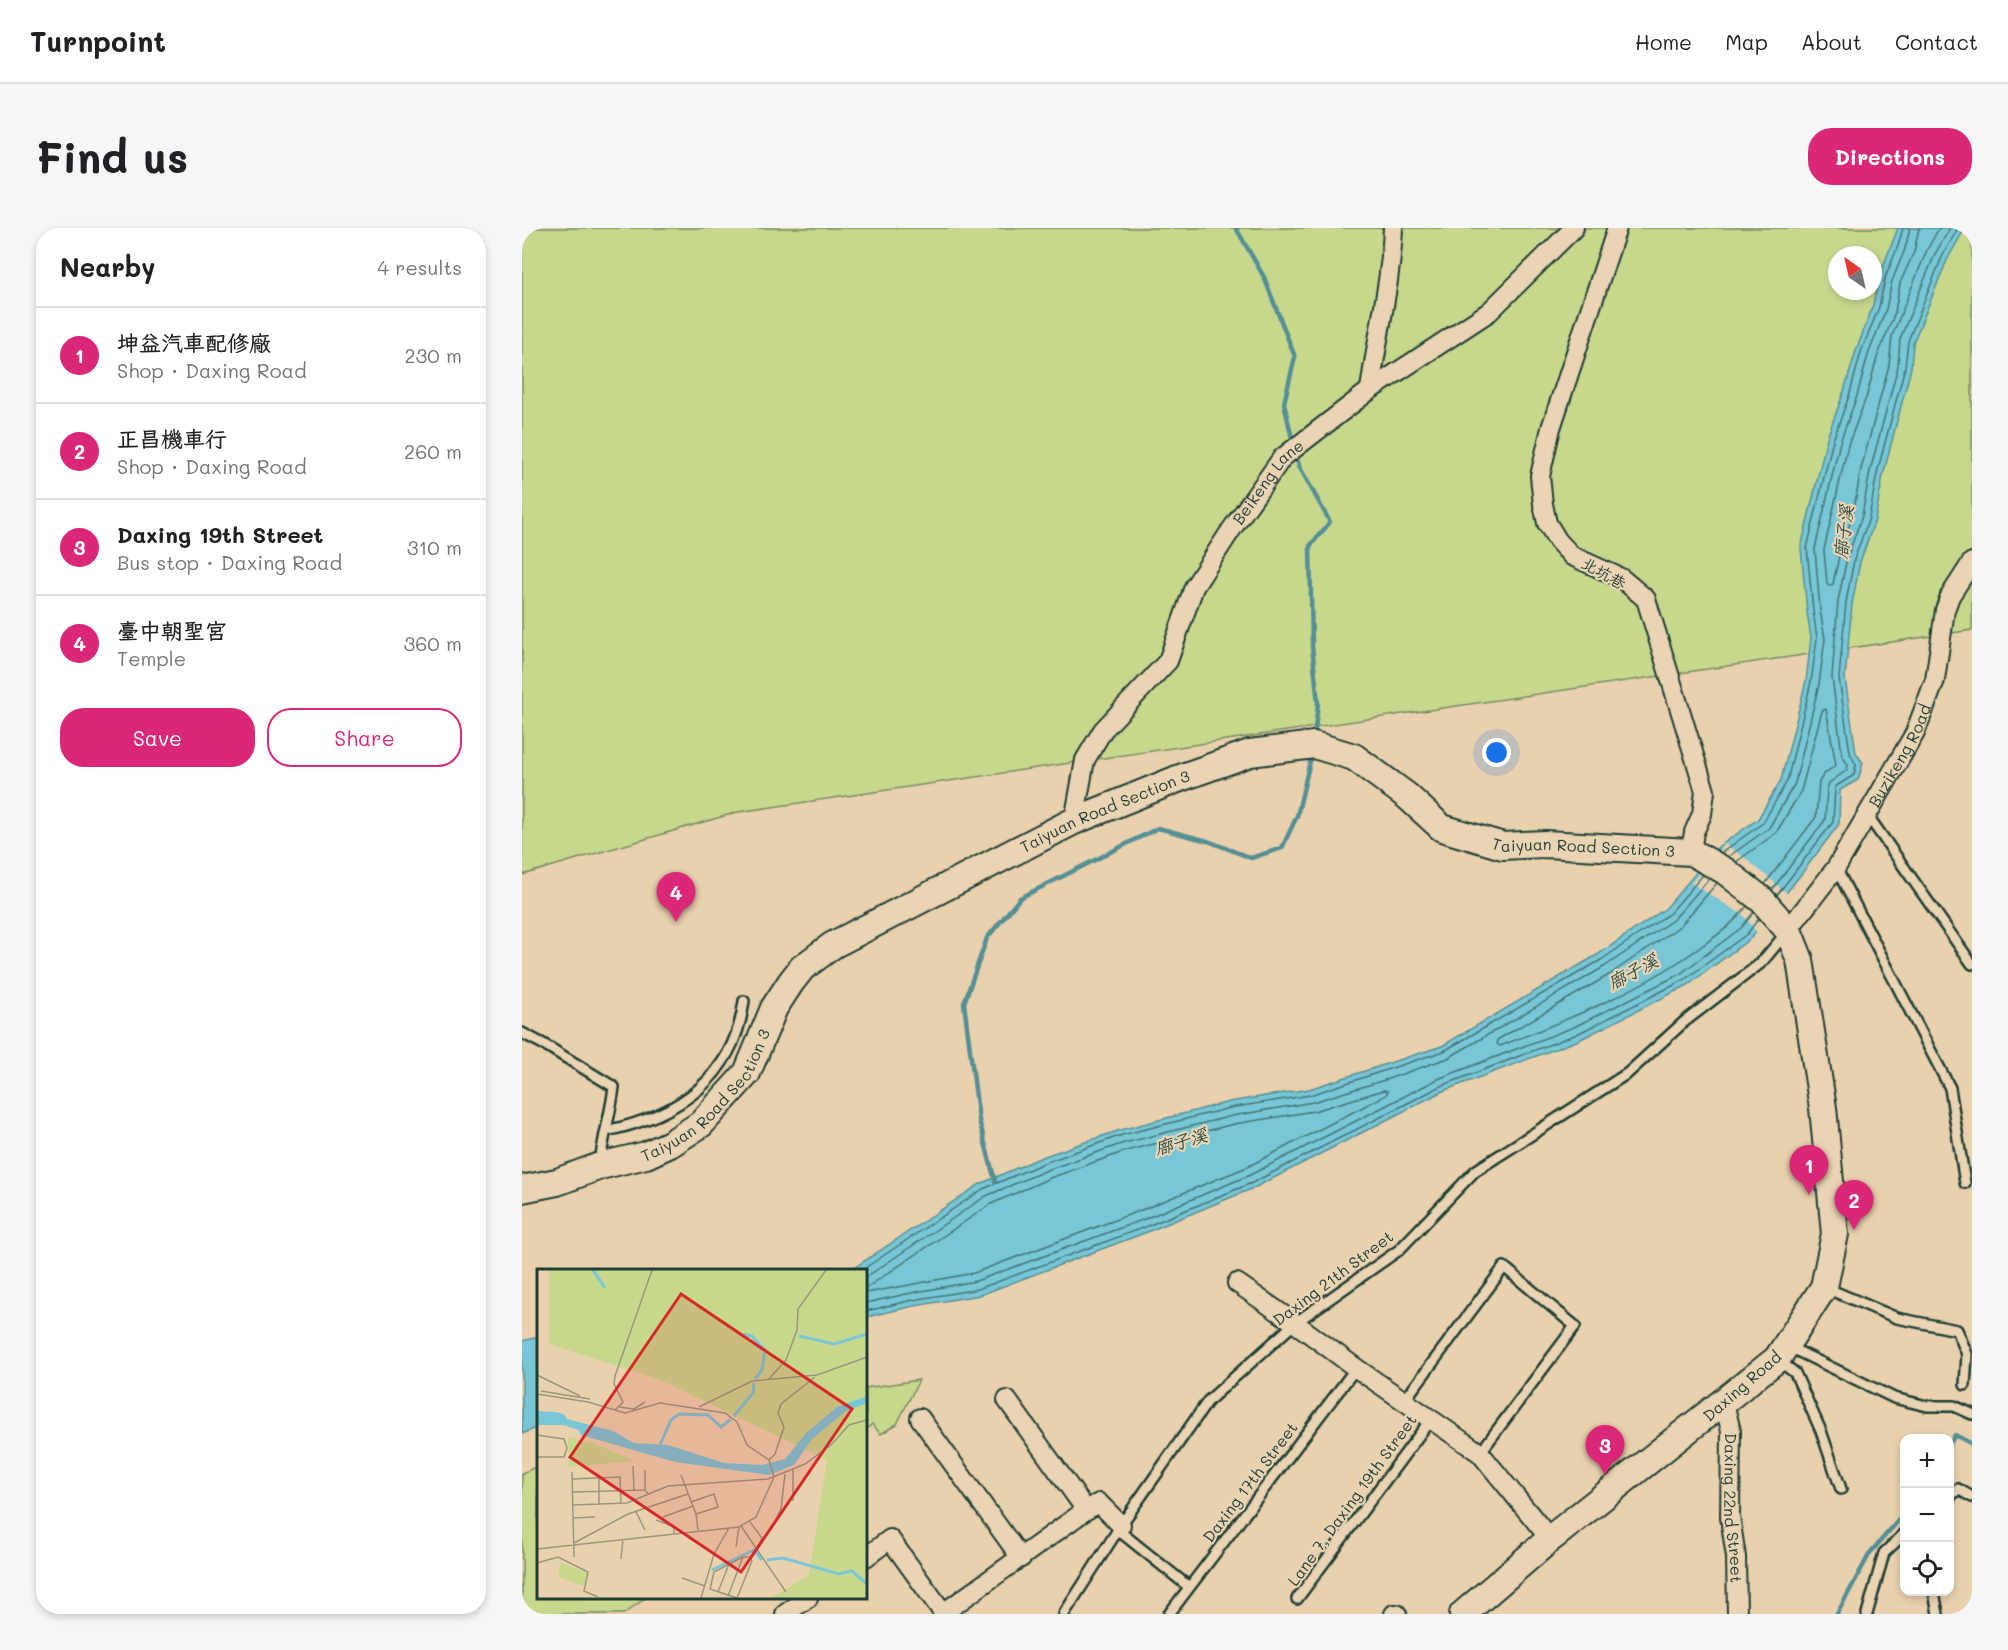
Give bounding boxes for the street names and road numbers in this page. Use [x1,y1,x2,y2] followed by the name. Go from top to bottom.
[1227,434,1307,528] street label: Beikeng Lane
[1578,552,1630,593] street label: 北坑巷
[1863,701,1935,810] street label: Buzikeng Road
[1016,764,1192,857] street label: Taiyuan Road Section 3
[1490,832,1675,861] street label: Taiyuan Road Section 3
[637,1026,774,1166] street label: Taiyuan Road Section 3
[1268,1225,1397,1330] street label: Daxing 21th Street
[1698,1346,1785,1425] street label: Daxing Road
[1282,1410,1421,1590] street label: Lane 7, Daxing 19th Street
[1197,1417,1302,1546] street label: Daxing 17th Street
[1720,1433,1747,1583] street label: Daxing 22nd Street

